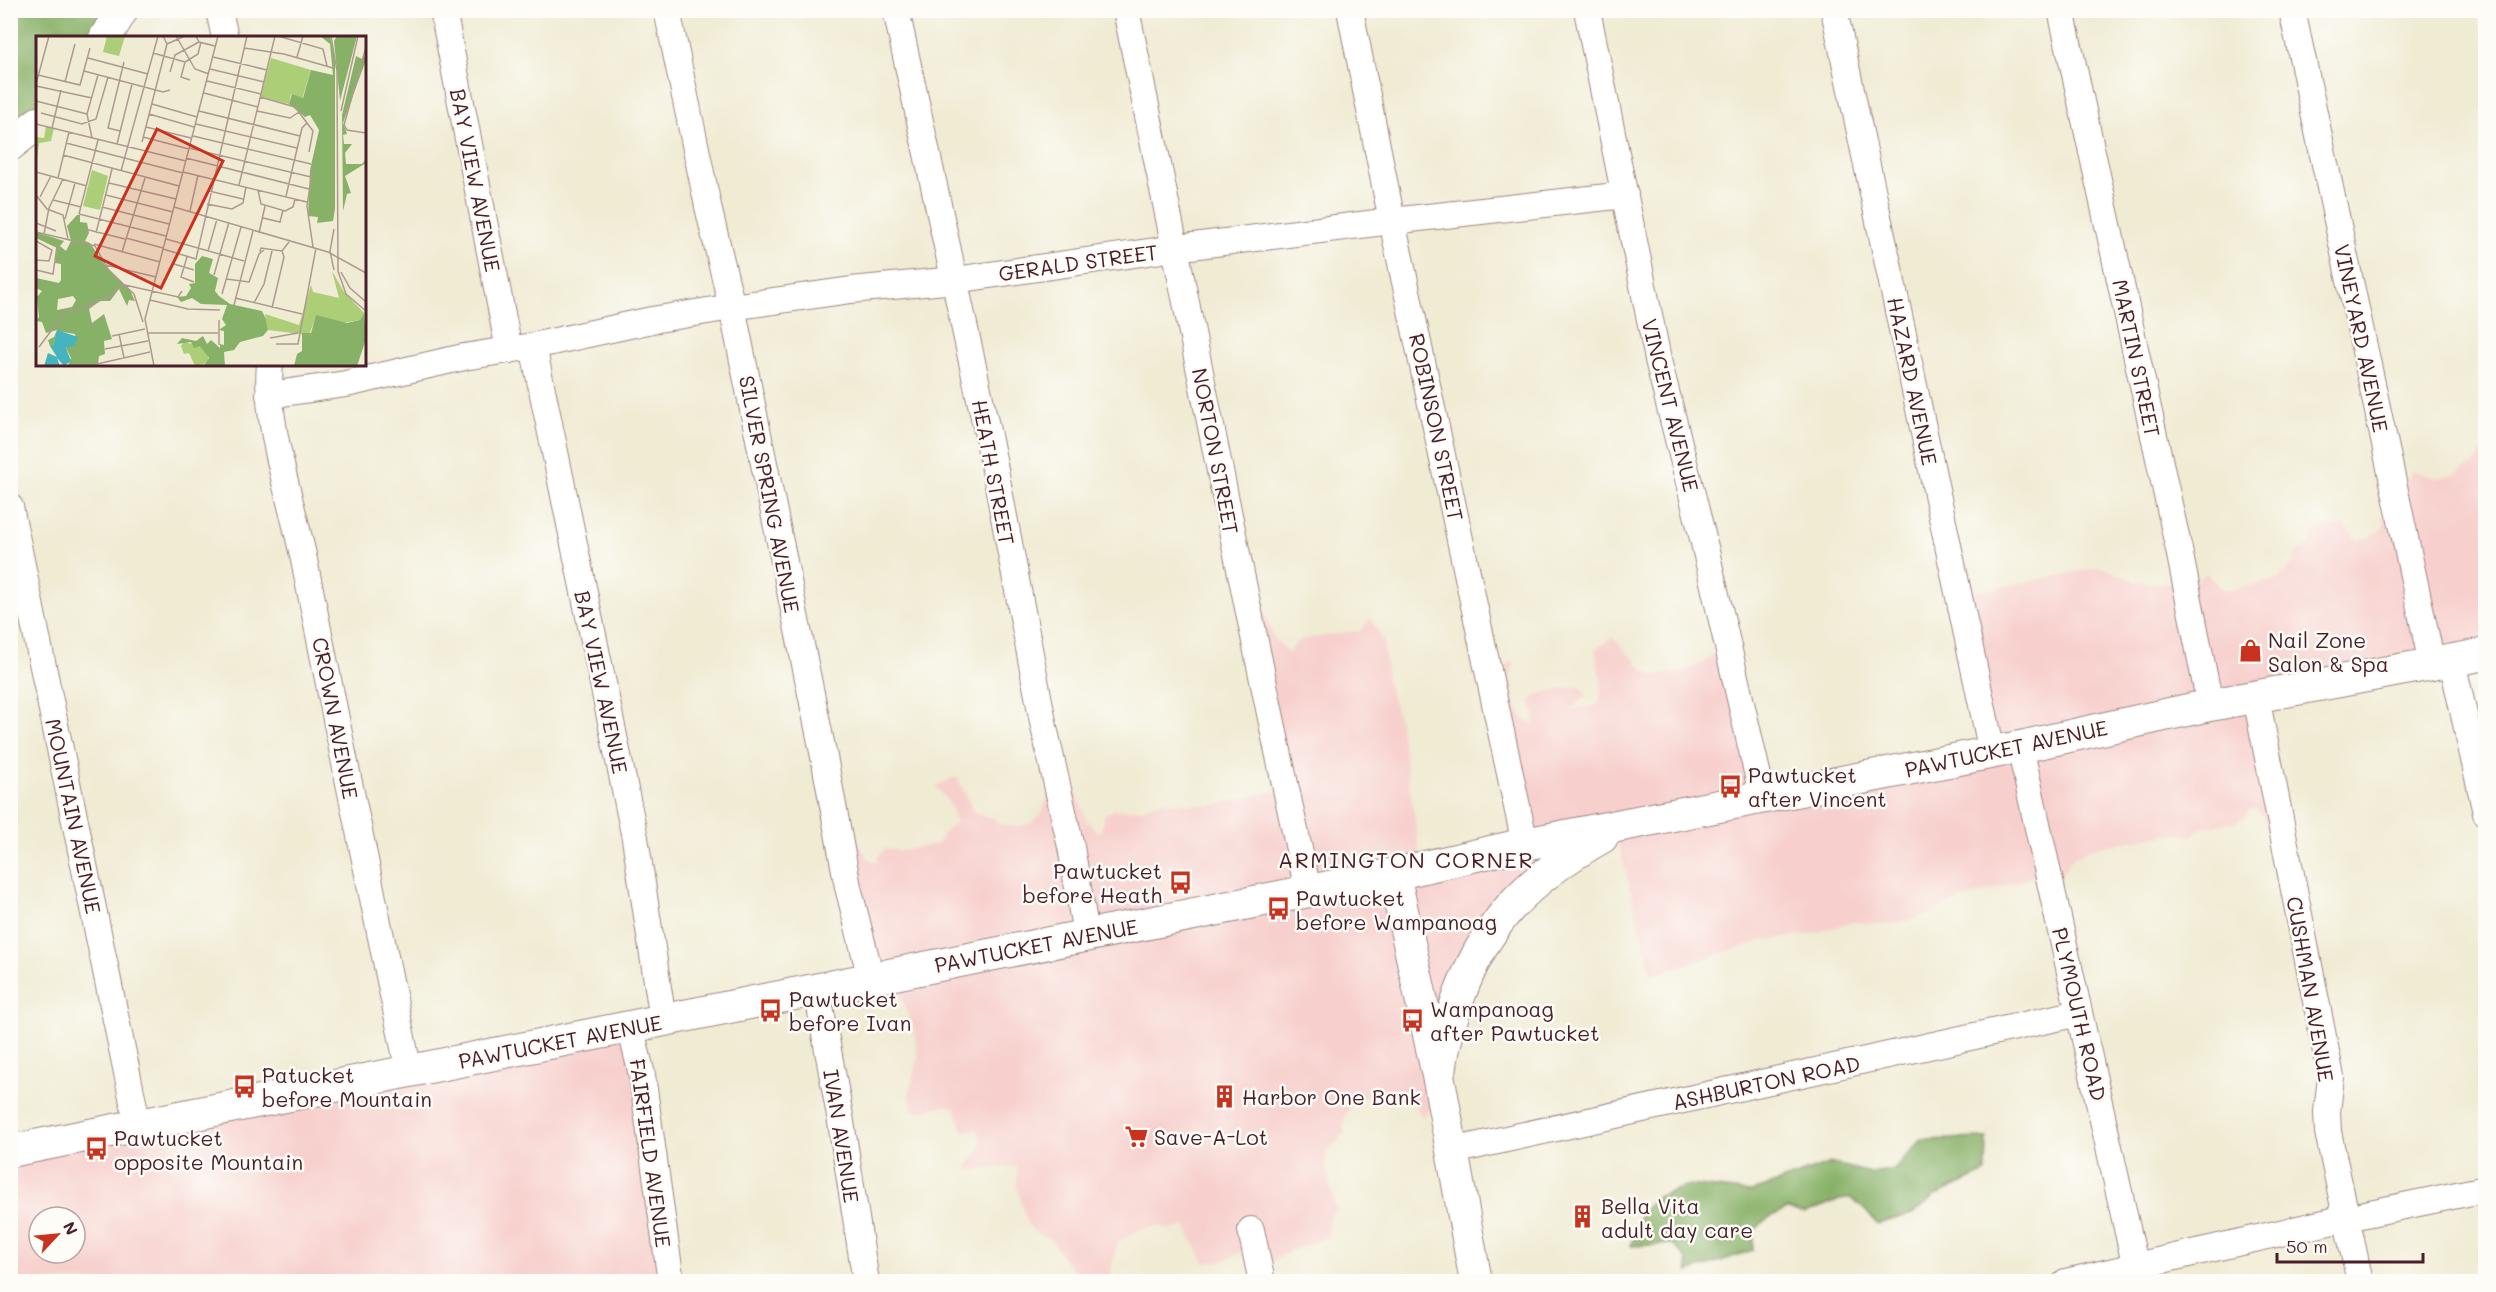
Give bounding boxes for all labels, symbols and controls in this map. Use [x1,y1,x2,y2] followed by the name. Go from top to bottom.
[36,36,366,366] inset map
[445,86,507,274] street label: BAY VIEW AVENUE
[997,237,1159,287] street label: GERALD STREET
[2329,241,2395,435] street label: VINEYARD AVENUE
[2107,277,2167,439] street label: MARTIN STREET
[1882,294,1944,468] street label: HAZARD AVENUE
[1636,316,1706,494] street label: VINCENT AVENUE
[1404,331,1470,523] street label: ROBINSON STREET
[1187,366,1245,536] street label: NORTON STREET
[734,373,806,615] street label: SILVER SPRING AVENUE
[967,397,1021,547] street label: HEATH STREET
[569,588,635,776] street label: BAY VIEW AVENUE
[2268,626,2389,677] place label: Nail Zone Salon & Spa
[307,635,365,801] street label: CROWN AVENUE
[2237,638,2263,664] shop icon: Nail Zone Salon & Spa
[1902,713,2110,783] street label: PAWTUCKET AVENUE
[40,716,108,916] street label: MOUNTAIN AVENUE
[1748,761,1887,812] place label: Pawtucket after Vincent
[1717,773,1743,799] bus stop icon: Pawtucket after Vincent
[1278,845,1534,874] district label: ARMINGTON CORNER
[1023,857,1162,908] place label: Pawtucket before Heath
[1167,869,1193,895] bus stop icon: Pawtucket before Heath
[1296,884,1497,935] place label: Pawtucket before Wampanoag
[2281,894,2341,1084] street label: CUSHMAN AVENUE
[1265,896,1291,922] bus stop icon: Pawtucket before Wampanoag
[932,912,1140,978] street label: PAWTUCKET AVENUE
[2047,925,2113,1103] street label: PLYMOUTH ROAD
[789,985,911,1036] place label: Pawtucket before Ivan
[1430,995,1599,1046] place label: Wampanoag after Pawtucket
[758,997,784,1023] bus stop icon: Pawtucket before Ivan
[1399,1007,1425,1033] bus stop icon: Wampanoag after Pawtucket
[456,1008,664,1074] street label: PAWTUCKET AVENUE
[1670,1049,1862,1115] street label: ASHBURTON ROAD
[624,1057,678,1249] street label: FAIRFIELD AVENUE
[262,1061,432,1112] place label: Patucket before Mountain
[818,1067,866,1205] street label: IVAN AVENUE
[231,1073,257,1099] bus stop icon: Patucket before Mountain
[1211,1083,1237,1109] building icon: Harbor One Bank
[1242,1083,1421,1110] place label: Harbor One Bank
[1123,1123,1149,1149] supermarket icon: Save-A-Lot
[1154,1123,1268,1150] place label: Save-A-Lot
[114,1124,303,1175] place label: Pawtucket opposite Mountain
[83,1136,109,1162] bus stop icon: Pawtucket opposite Mountain
[1601,1192,1753,1243] place label: Bella Vita adult day care
[1570,1204,1596,1230] building icon: Bella Vita adult day care
[27,1205,87,1265] north arrow
[59,1218,83,1238] text: N
[2277,1226,2422,1264] scale bar
[2286,1234,2328,1258] text: 50 m

